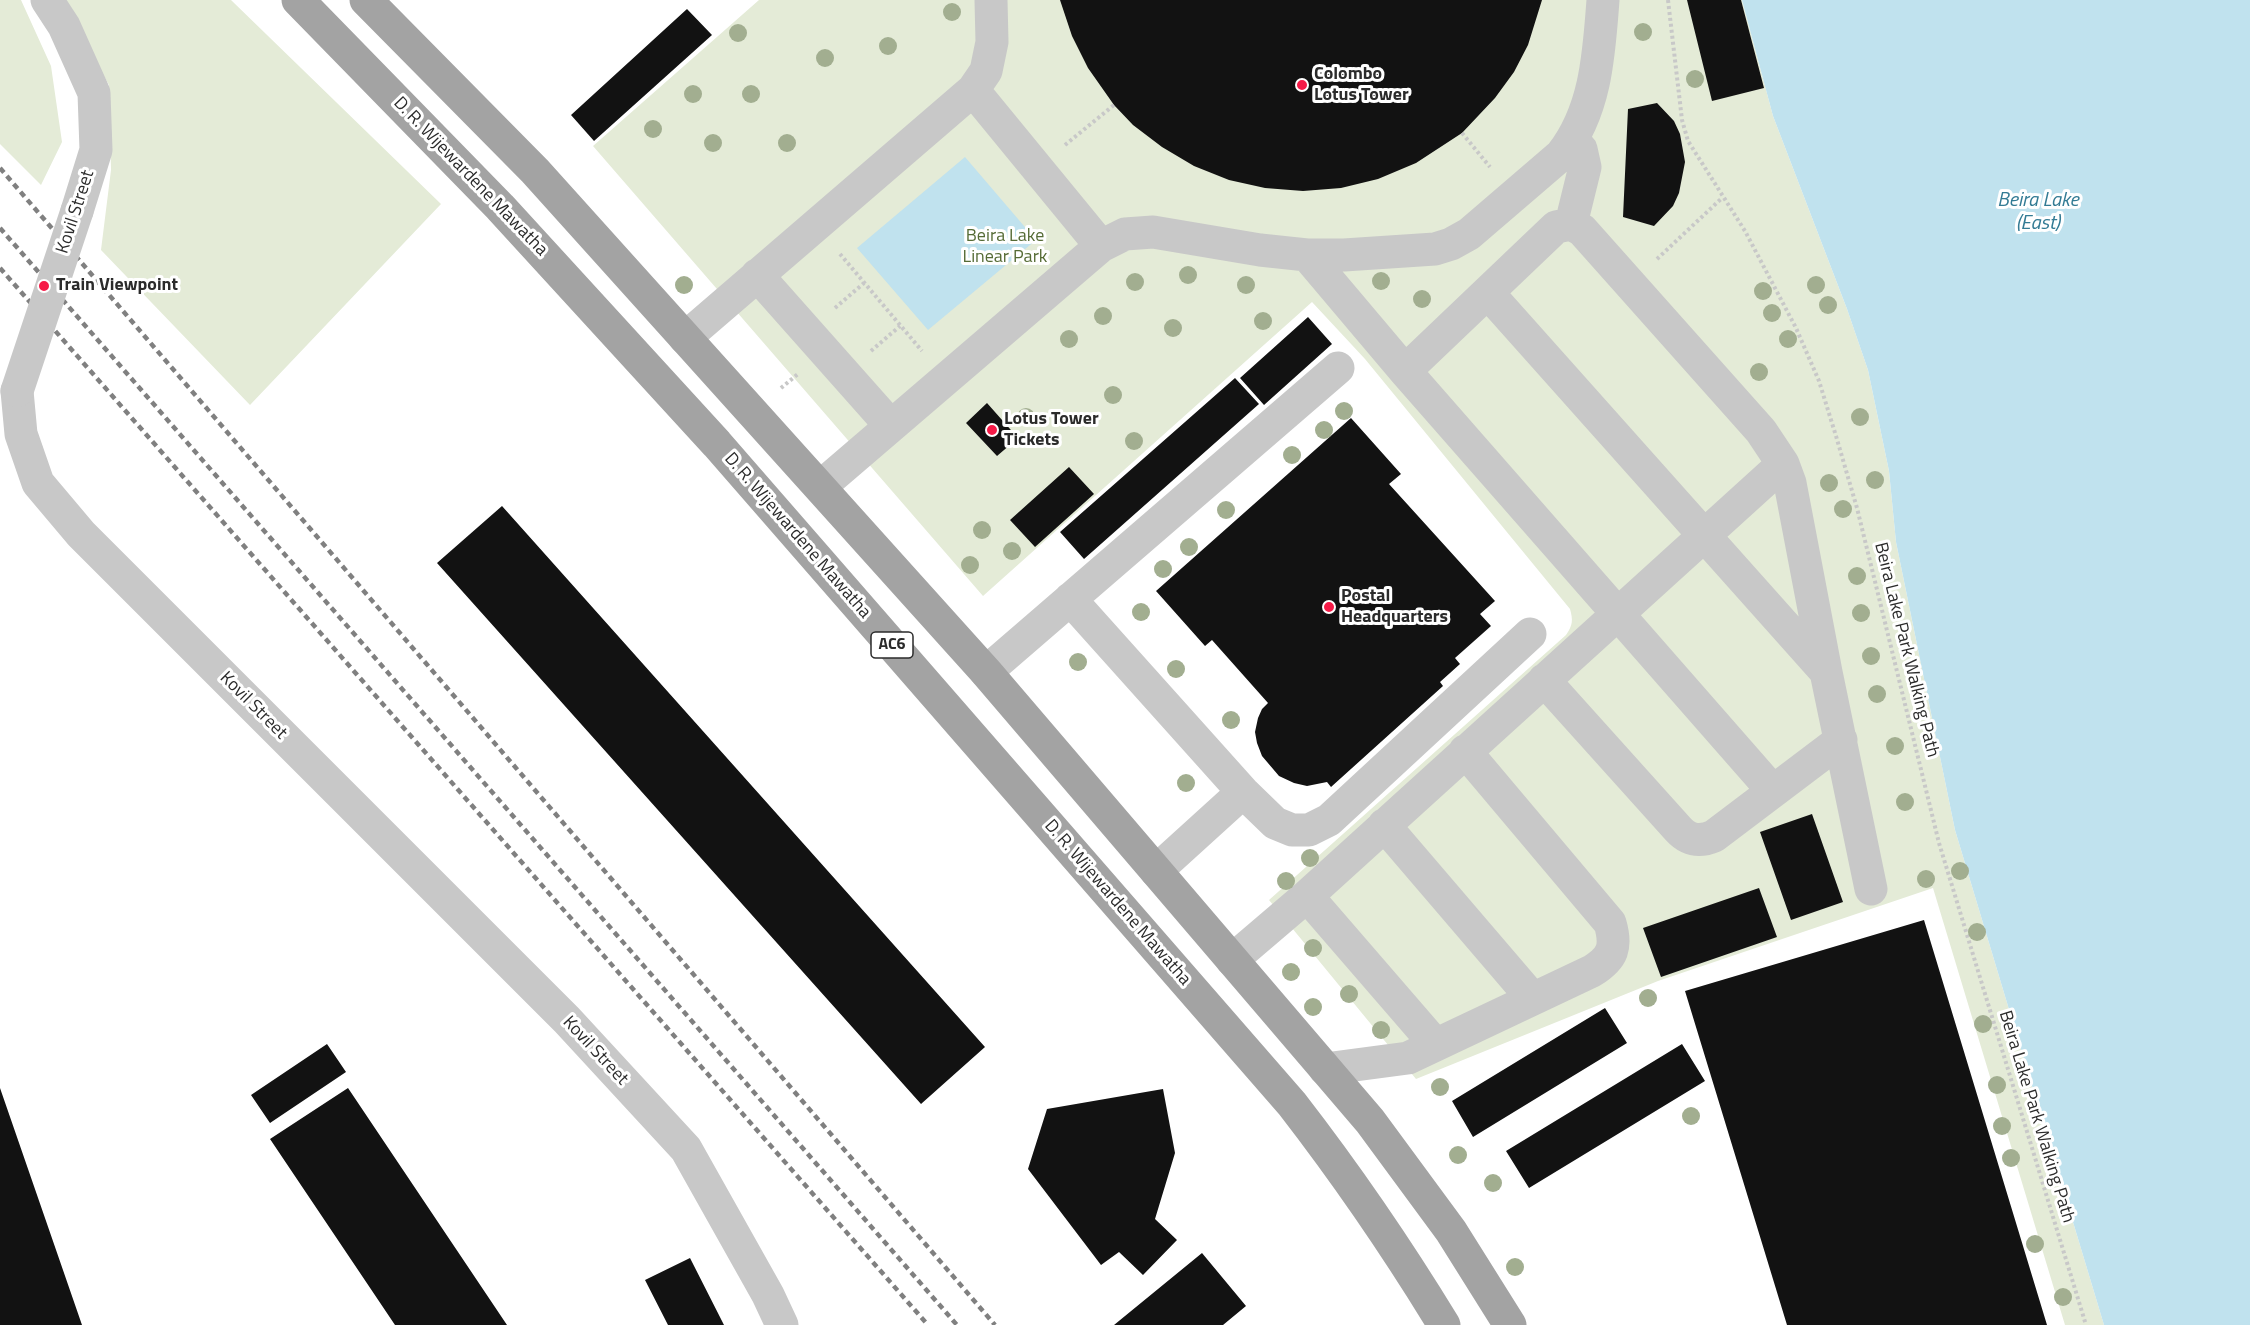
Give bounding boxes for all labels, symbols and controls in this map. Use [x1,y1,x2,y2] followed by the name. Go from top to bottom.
[1314,64,1409,106] place label: Colombo Lotus Tower
[1295,78,1309,92] marker: Colombo Lotus Tower
[388,93,552,261] street label: D. R. Wijewardene Mawatha
[52,168,100,256] street label: Kovil Street
[1997,189,2079,236] water label: Beira Lake (East)
[963,226,1047,268] park label: Beira Lake Linear Park
[56,275,178,297] place label: Train Viewpoint
[37,279,51,293] marker: Train Viewpoint
[1004,409,1099,452] place label: Lotus Tower Tickets
[985,423,999,437] marker: Lotus Tower Tickets
[719,449,875,623] street label: D. R. Wijewardene Mawatha
[1869,540,1943,760] street label: Beira Lake Park Walking Path
[1341,586,1448,628] place label: Postal Headquarters
[1322,600,1336,614] marker: Postal Headquarters
[871,632,913,658] road number: AC6
[215,668,291,744] street label: Kovil Street
[1039,816,1195,990] street label: D. R. Wijewardene Mawatha
[1993,1008,2079,1226] street label: Beira Lake Park Walking Path
[558,1012,632,1090] street label: Kovil Street

